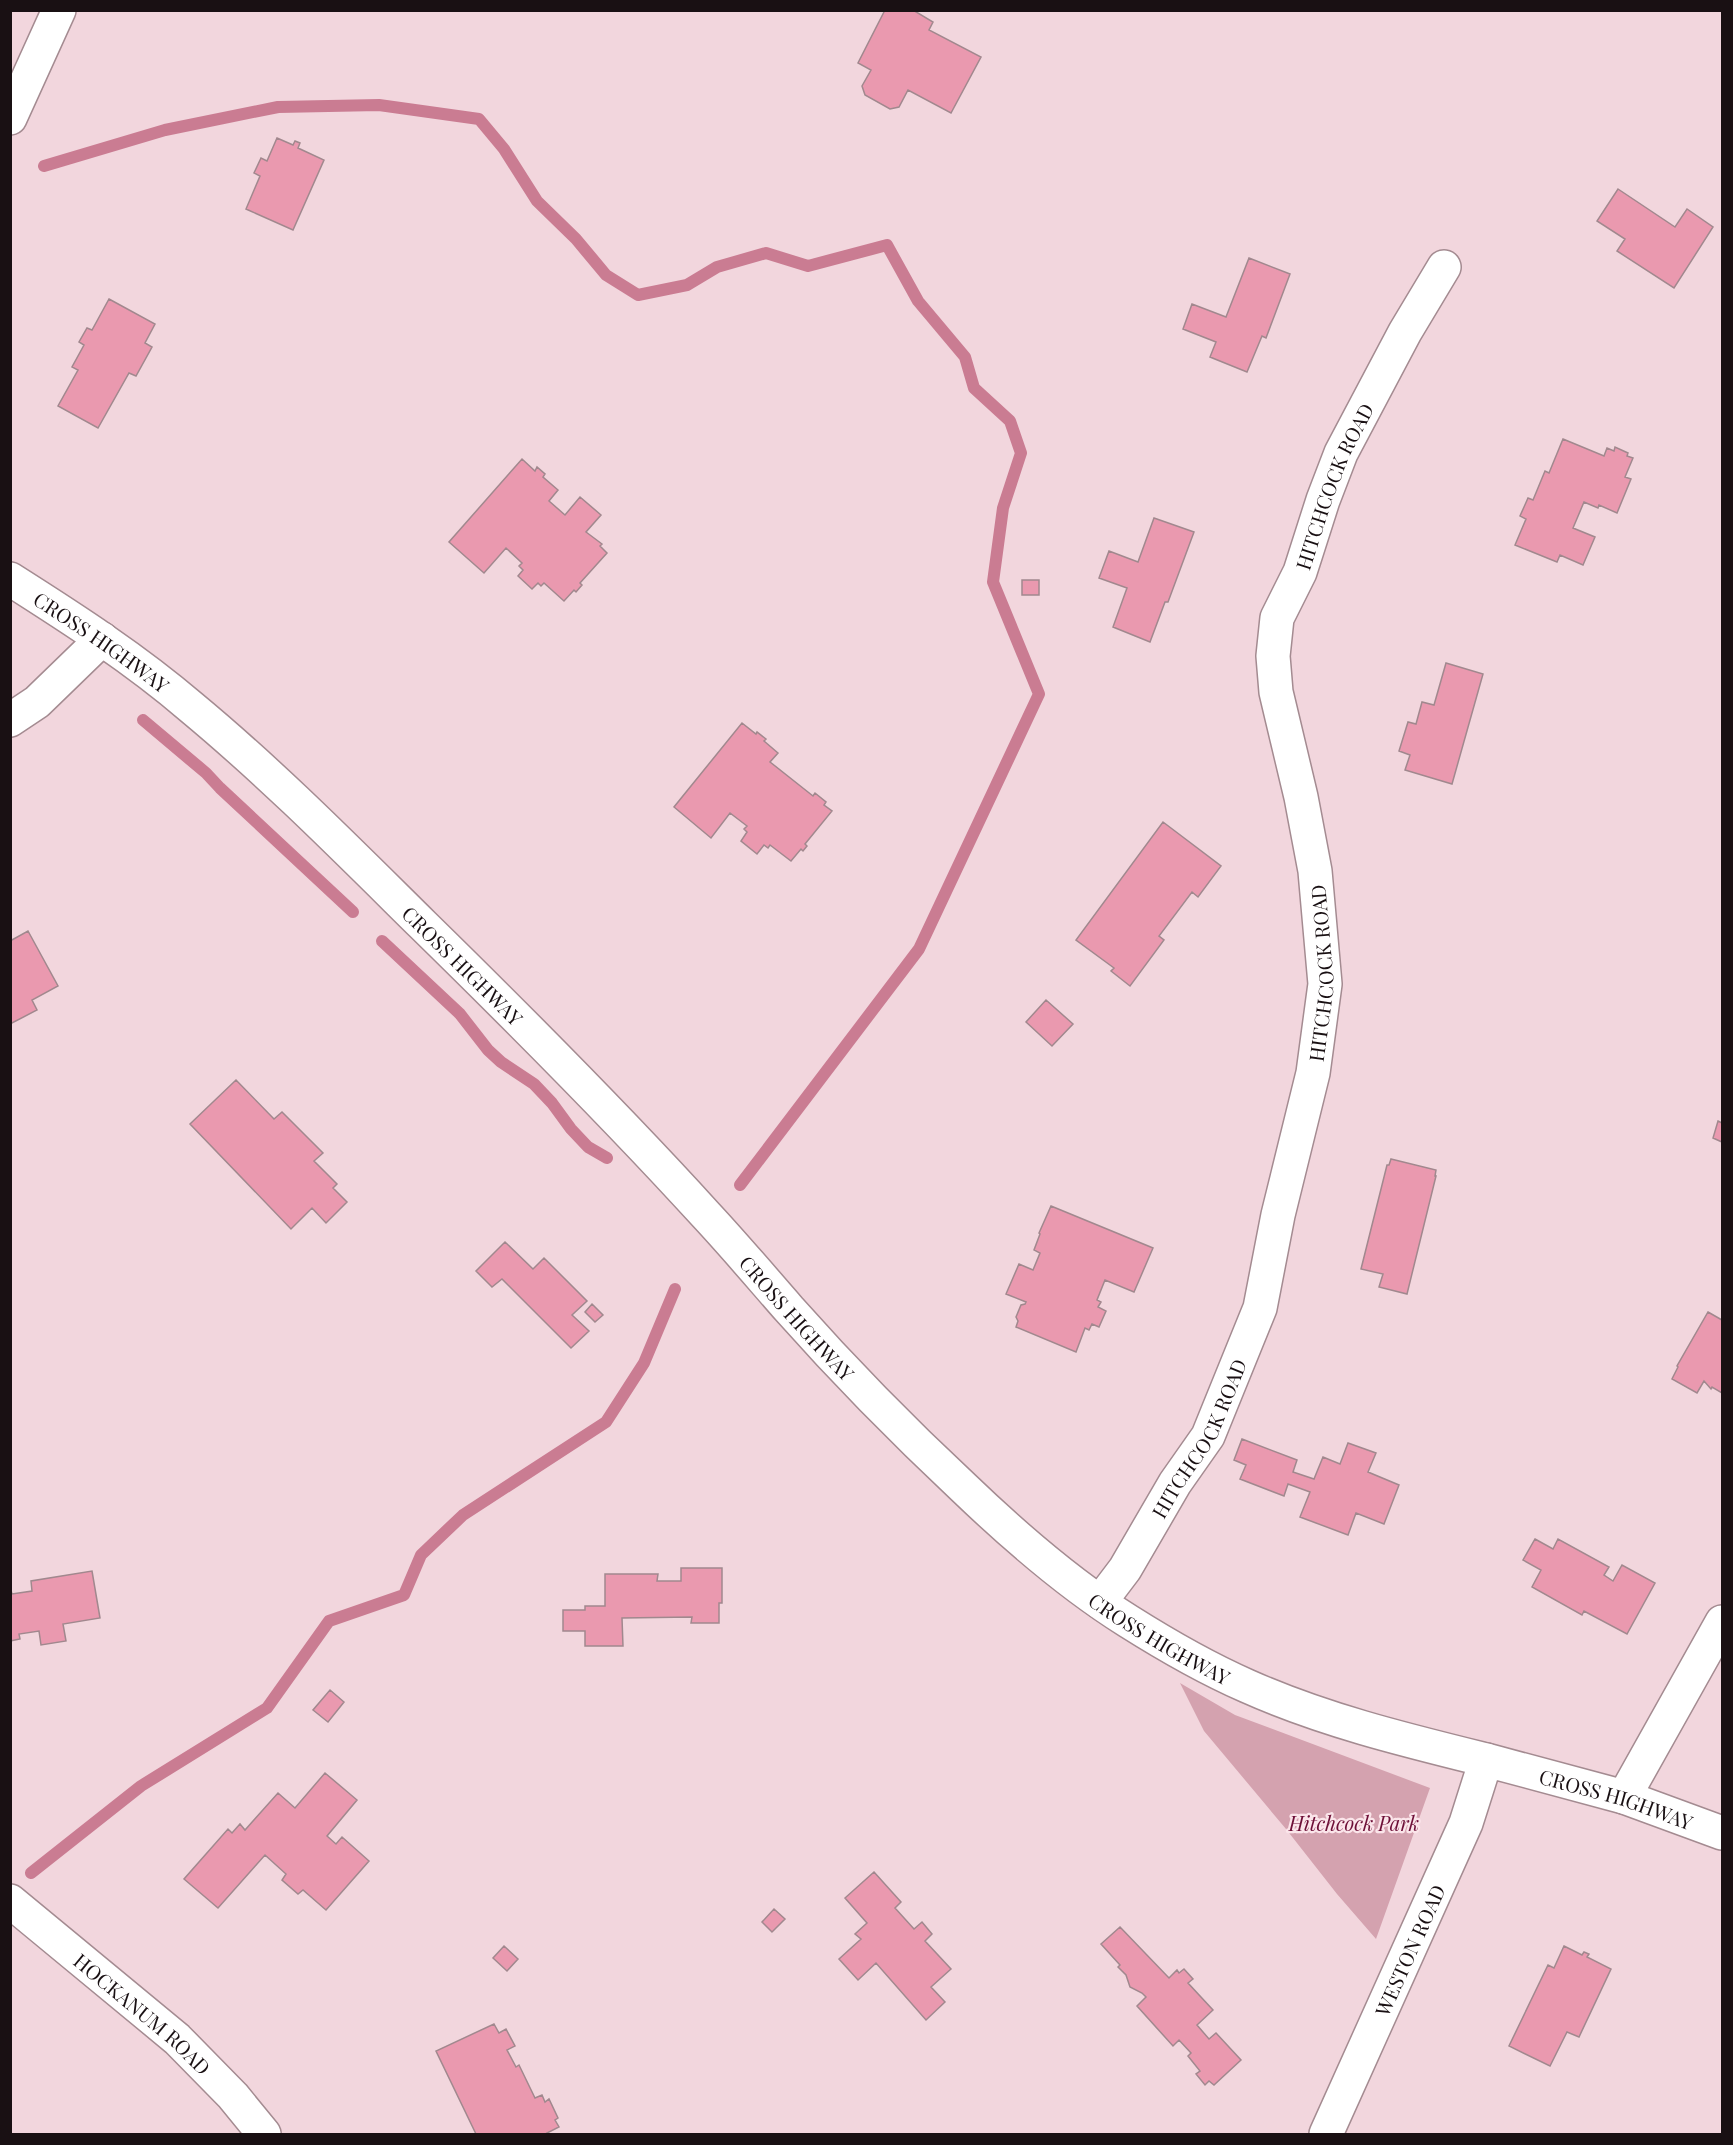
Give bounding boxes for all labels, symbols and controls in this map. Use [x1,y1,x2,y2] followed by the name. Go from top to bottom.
[1288,398,1379,573] street label: HITCHCOCK ROAD
[29,584,176,698] street label: CROSS HIGHWAY
[1301,884,1339,1063] street label: HITCHCOCK ROAD
[397,899,530,1031] street label: CROSS HIGHWAY
[734,1249,861,1386] street label: CROSS HIGHWAY
[1144,1354,1252,1522] street label: HITCHCOCK ROAD
[1084,1586,1235,1690] street label: CROSS HIGHWAY
[1537,1761,1697,1835] street label: CROSS HIGHWAY
[1288,1809,1419,1836] park label: Hitchcock Park
[1367,1880,1450,2021] street label: WESTON ROAD
[69,1946,217,2080] street label: HOCKANUM ROAD

